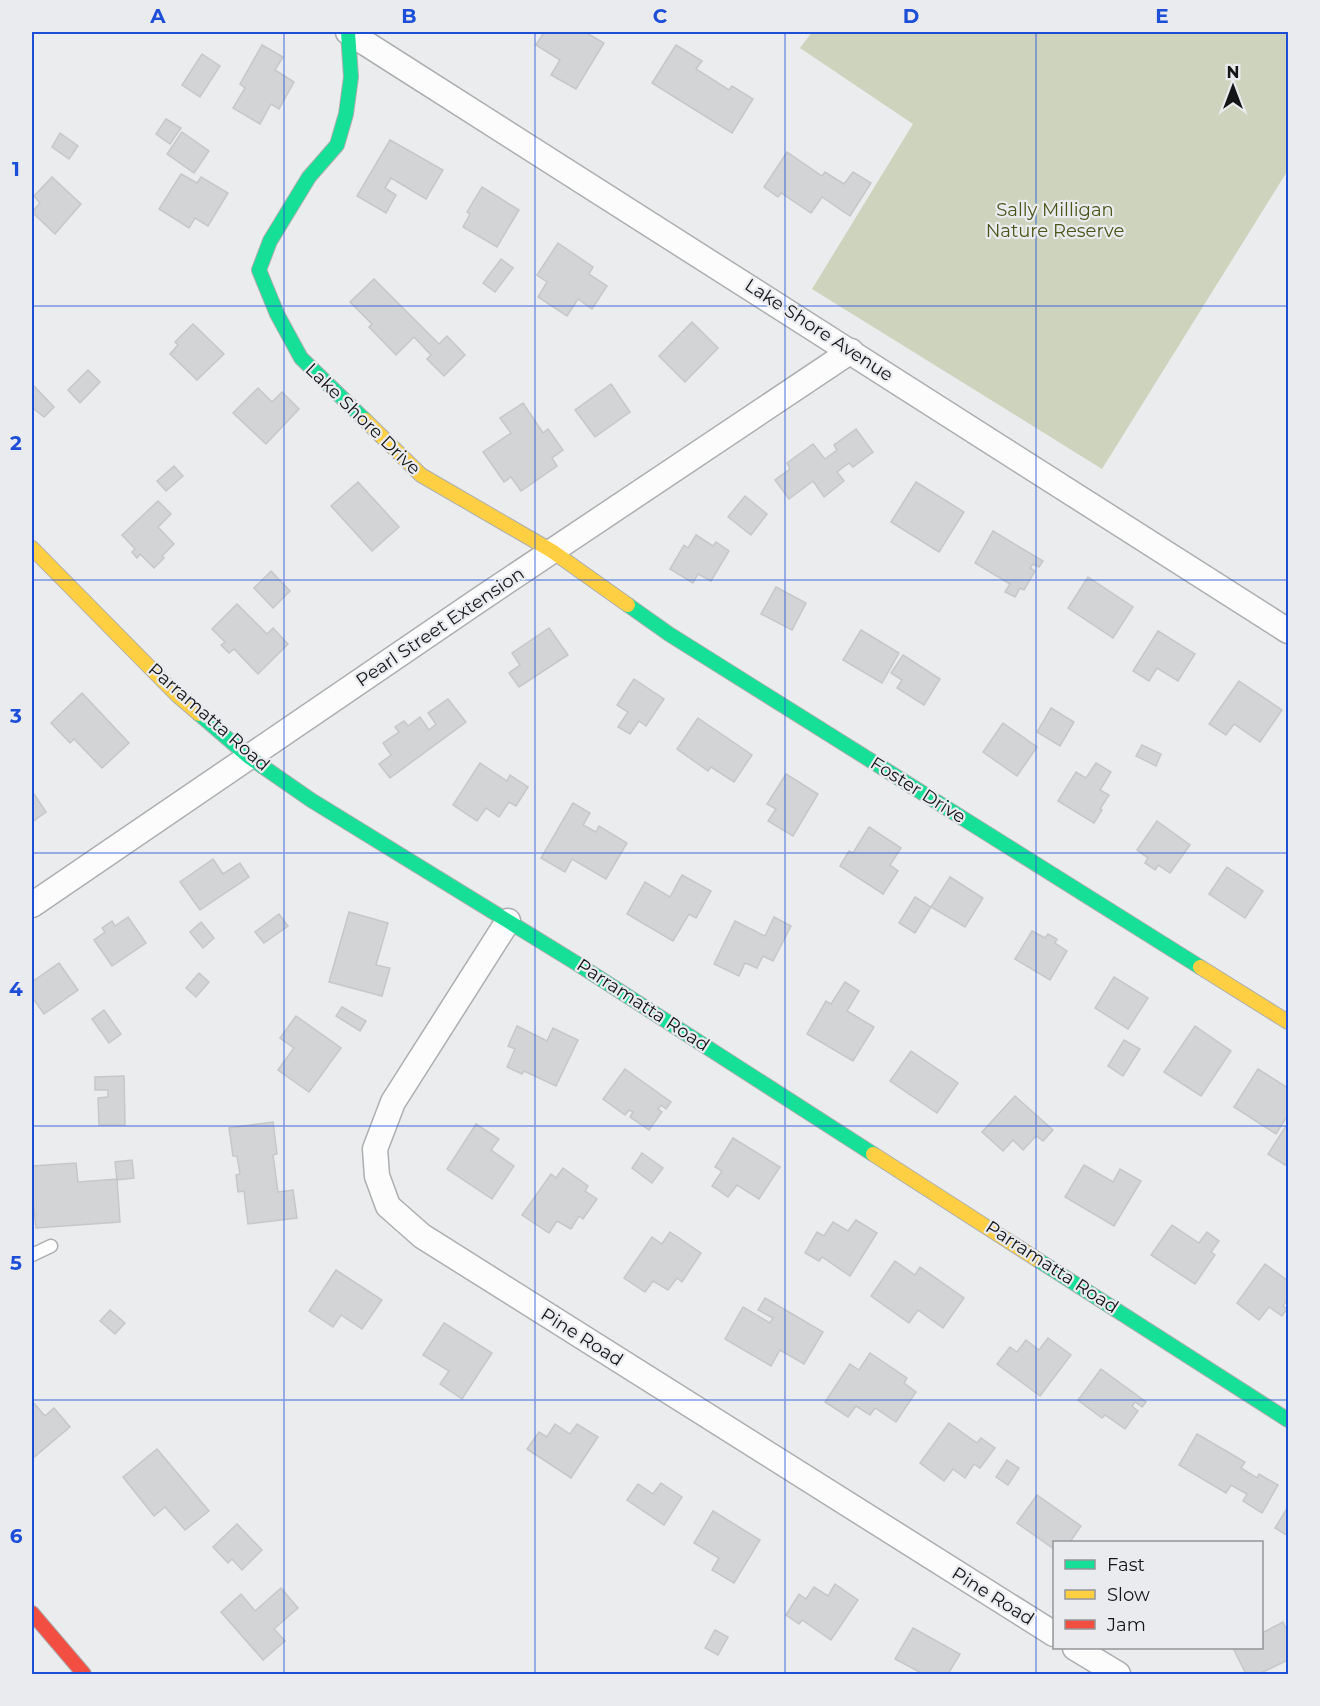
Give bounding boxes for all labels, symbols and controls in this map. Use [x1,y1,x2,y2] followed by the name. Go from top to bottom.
[149,4,166,28] text: A
[401,4,417,28] text: B
[653,4,668,28] text: C
[903,4,919,28] text: D
[1155,4,1169,28] text: E
[1203,57,1263,117] north arrow
[1227,63,1239,82] text: N
[12,157,20,181] text: 1
[986,199,1124,242] park label: Sally Milligan Nature Reserve
[741,274,897,386] street label: Lake Shore Avenue
[301,358,425,480] street label: Lake Shore Drive
[10,431,22,455] text: 2
[352,562,528,692] street label: Pearl Street Extension
[144,658,274,776] street label: Parramatta Road
[9,704,22,728] text: 3
[866,752,970,828] street label: Foster Drive
[573,954,713,1056] street label: Parramatta Road
[9,977,23,1001] text: 4
[982,1216,1122,1318] street label: Parramatta Road
[10,1251,22,1275] text: 5
[537,1303,627,1371] street label: Pine Road
[10,1524,23,1548] text: 6
[1053,1541,1263,1649] legend
[1107,1554,1145,1576] text: Fast
[948,1562,1038,1630] street label: Pine Road
[1107,1584,1150,1606] text: Slow
[1106,1614,1146,1636] text: Jam

